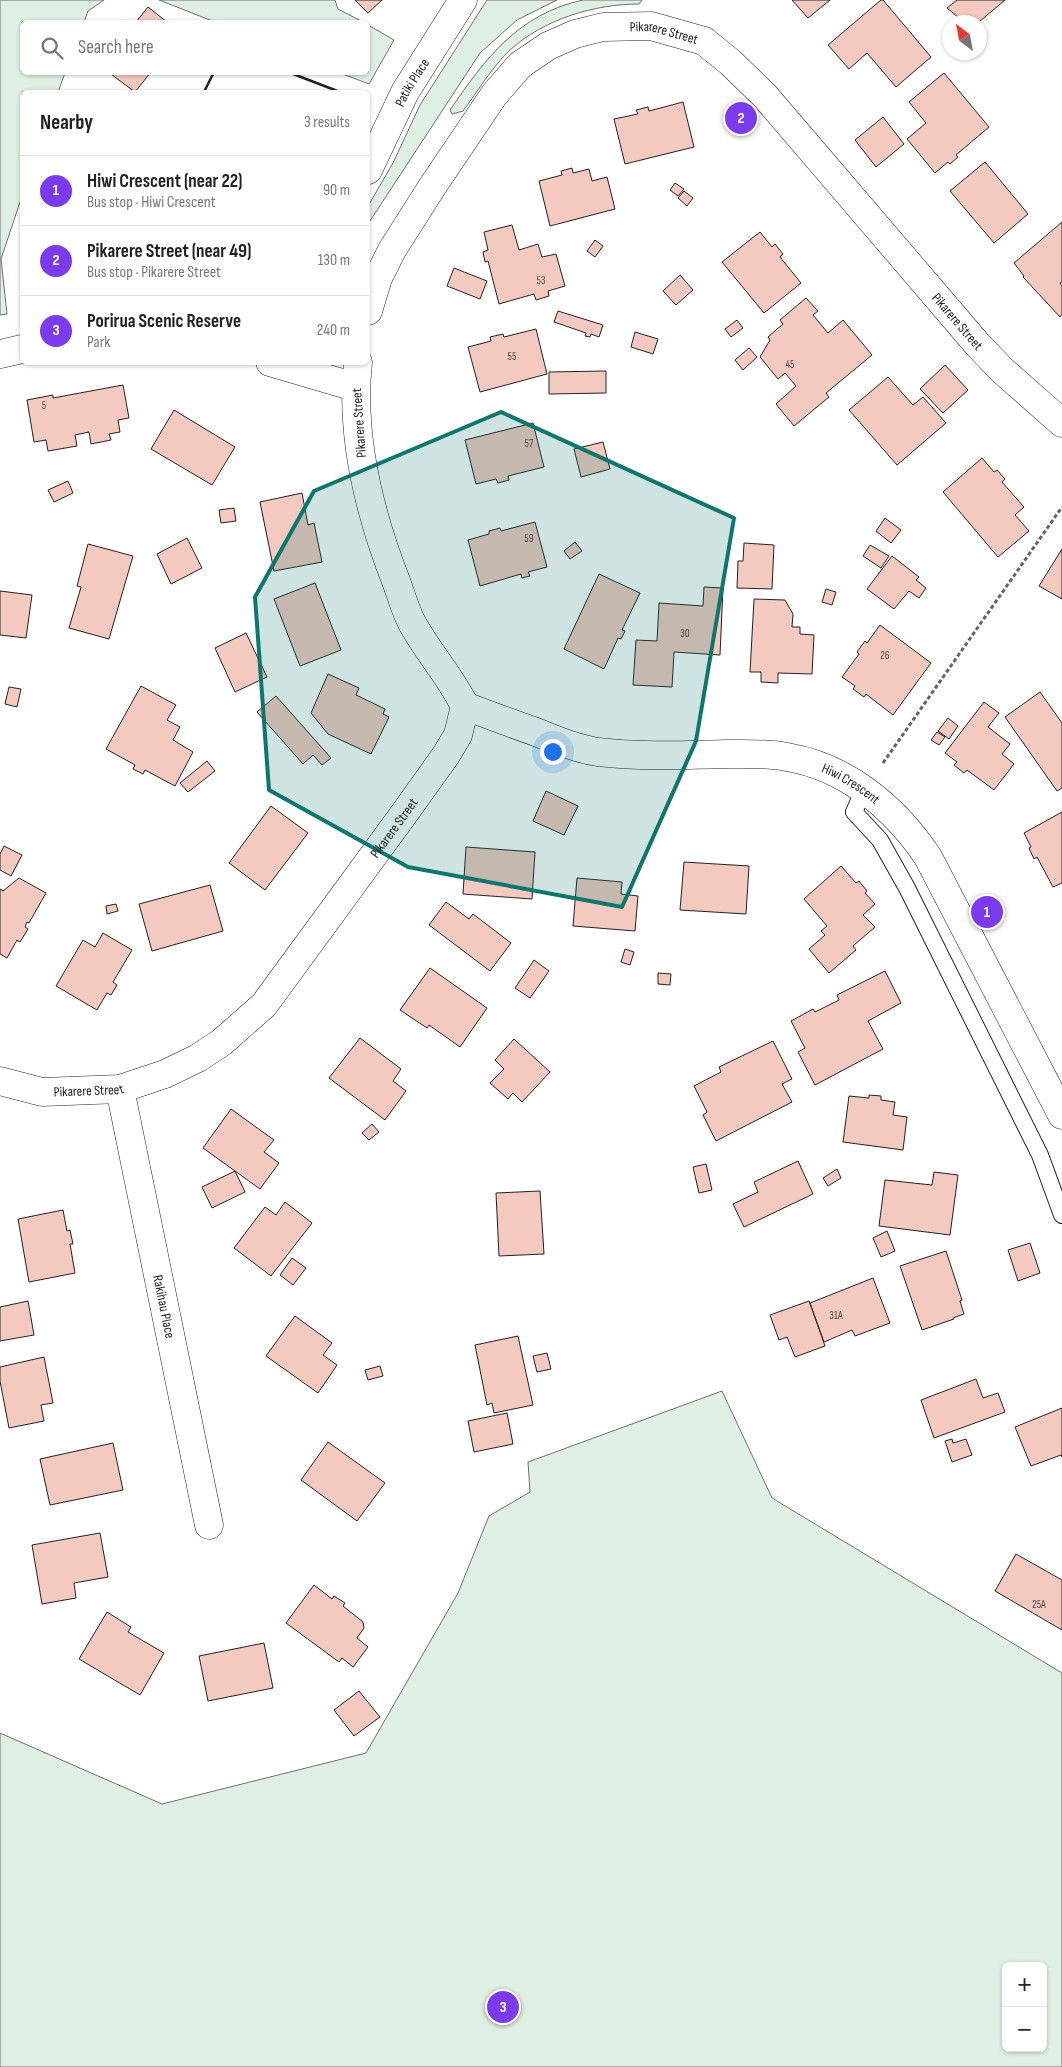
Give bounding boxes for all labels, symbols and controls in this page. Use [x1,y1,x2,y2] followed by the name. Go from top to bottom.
[942,15,987,60] north arrow
[630,17,700,47] street label: Pikarere Street
[20,20,370,75] search box
[38,34,66,62] icon: search
[78,36,154,59] text: Search here
[391,55,433,109] street label: Patiki Place
[725,99,757,137] pin: 2
[40,110,93,135] text: Nearby
[304,113,350,132] text: 3 results
[87,170,243,193] text: Hiwi Crescent (near 22)
[53,181,59,200] text: 1
[323,181,350,200] text: 90 m
[87,193,216,212] text: Bus stop · Hiwi Crescent
[87,240,251,263] text: Pikarere Street (near 49)
[52,251,60,270] text: 2
[318,251,350,270] text: 130 m
[87,263,221,282] text: Bus stop · Pikarere Street
[536,274,546,287] house number: 53
[928,289,987,354] street label: Pikarere Street
[87,310,241,333] text: Porirua Scenic Reserve
[52,321,60,340] text: 3
[317,321,350,340] text: 240 m
[87,333,110,352] text: Park
[508,350,516,363] house number: 55
[785,358,795,371] house number: 45
[348,388,370,458] street label: Pikarere Street
[42,399,46,412] house number: 5
[525,437,534,450] house number: 57
[524,532,534,545] house number: 59
[680,627,690,640] house number: 30
[880,649,890,662] house number: 26
[540,739,566,765] your location
[819,759,884,807] street label: Hiwi Crescent
[366,795,421,861] street label: Pikarere Street
[971,893,1003,931] pin: 1
[53,1080,126,1100] street label: Pikarere Street
[150,1273,179,1340] street label: Rakihau Place
[829,1309,843,1322] house number: 31A
[1032,1598,1046,1611] house number: 25A
[1002,1962,1047,2052] map controls
[1002,1962,1047,2007] button: +
[487,1988,519,2026] pin: 3
[1002,2007,1047,2052] button: −

